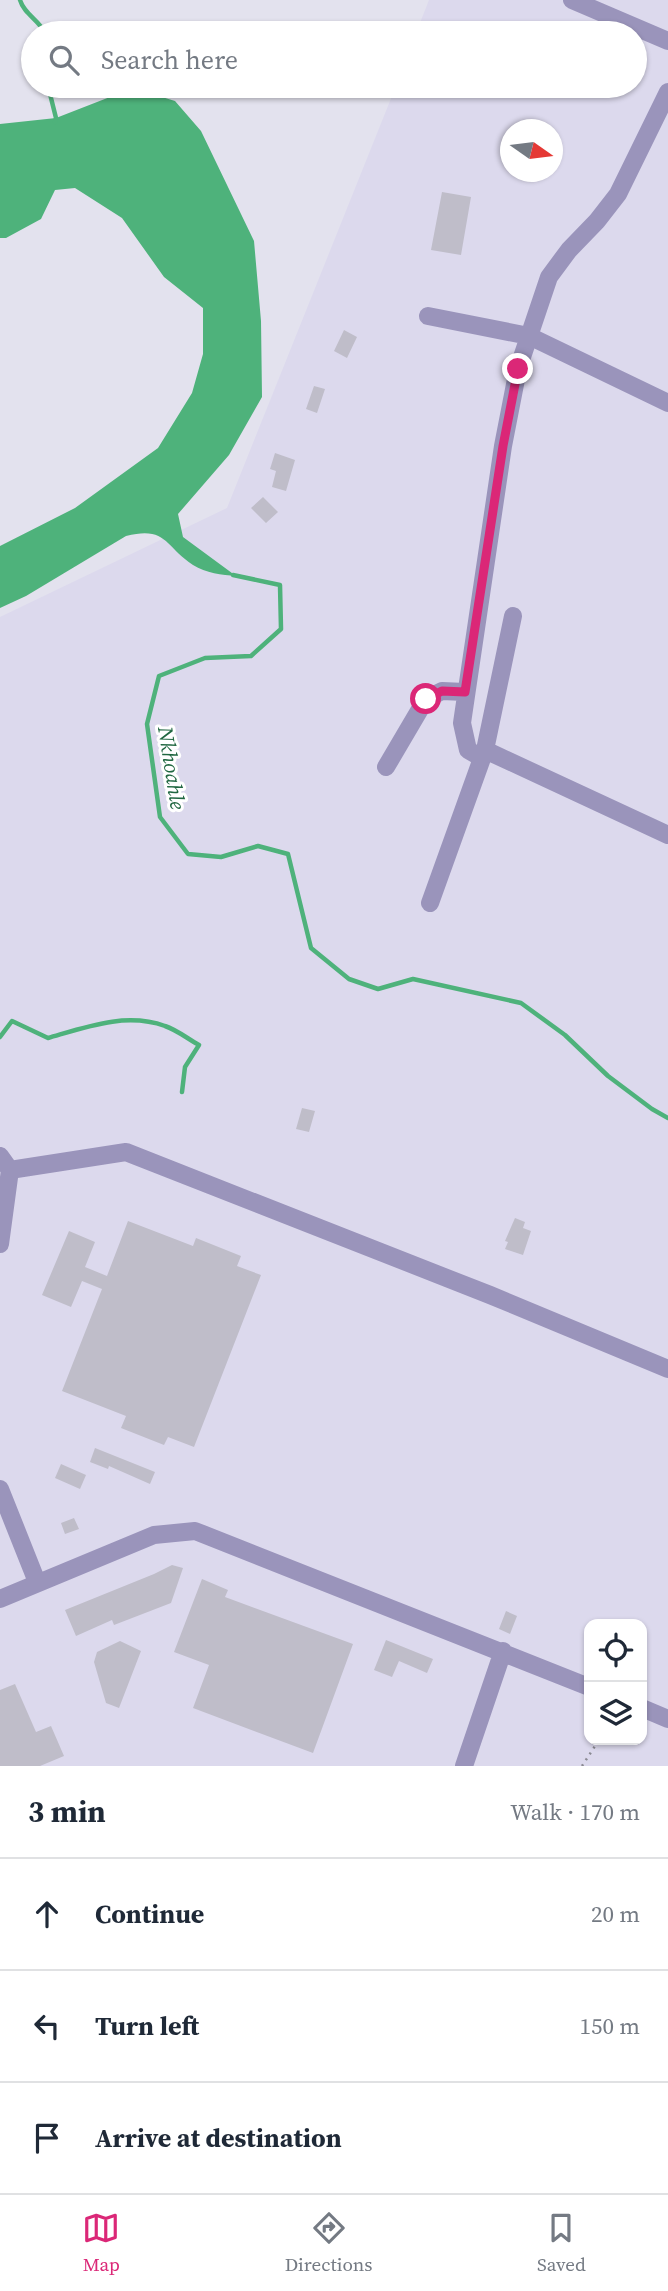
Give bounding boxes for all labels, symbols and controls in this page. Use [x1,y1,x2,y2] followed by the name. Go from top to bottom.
[21,21,647,98] search box
[45,41,83,79] icon: search
[101,42,238,78] text: Search here
[500,119,563,182] north arrow
[502,353,533,384] route end
[410,683,441,714] route start
[151,723,193,812] water label: Nkhoahle
[584,1619,647,1745] map controls
[584,1619,647,1682] button: locate
[584,1682,647,1745] button: layers
[28,1791,106,1832] text: 3 min
[510,1796,640,1828] text: Walk · 170 m
[28,1895,66,1933] icon: ahead
[95,1896,204,1932] text: Continue
[591,1898,640,1930] text: 20 m
[28,2007,66,2045] icon: left
[95,2008,199,2044] text: Turn left
[579,2010,640,2042] text: 150 m
[28,2119,66,2157] icon: arrive
[95,2120,342,2156] text: Arrive at destination
[82,2209,120,2277] tab: Map
[285,2209,373,2277] tab: Directions
[537,2209,586,2277] tab: Saved

